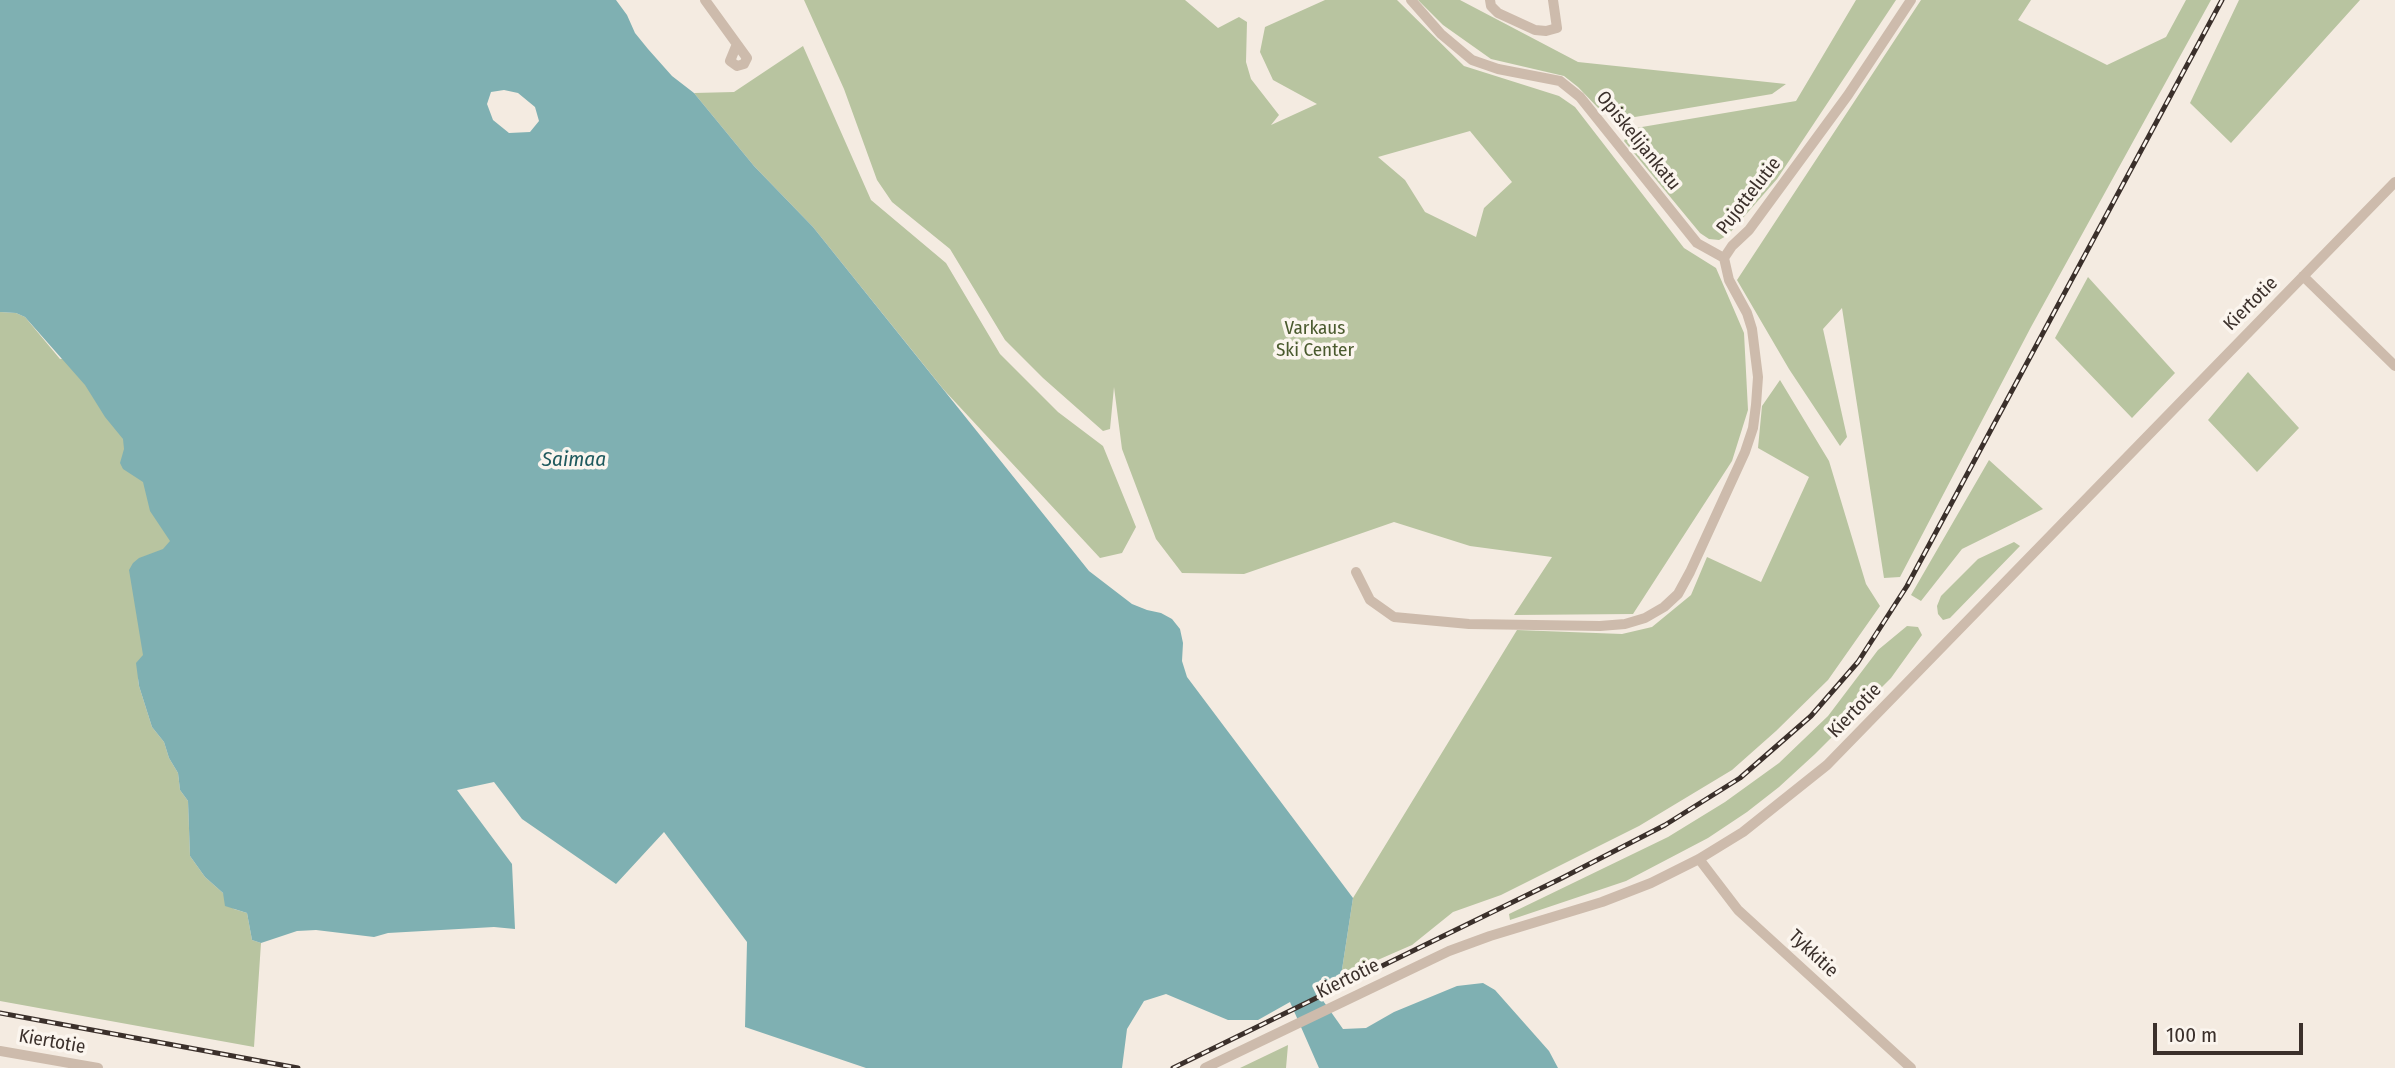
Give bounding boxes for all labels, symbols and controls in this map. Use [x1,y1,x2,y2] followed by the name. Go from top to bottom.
[1591,87,1685,195] street label: Opiskelijankatu
[1712,153,1786,239] street label: Pujottelutie
[2219,272,2283,336] street label: Kiertotie
[1276,318,1354,362] park label: Varkaus Ski Center
[542,447,606,473] water label: Saimaa
[1823,679,1887,743] street label: Kiertotie
[1784,925,1842,983] street label: Tykkitie
[1313,954,1383,1004] street label: Kiertotie
[2157,1009,2308,1052] scale bar
[2166,1022,2217,1048] text: 100 m
[17,1025,87,1059] street label: Kiertotie

